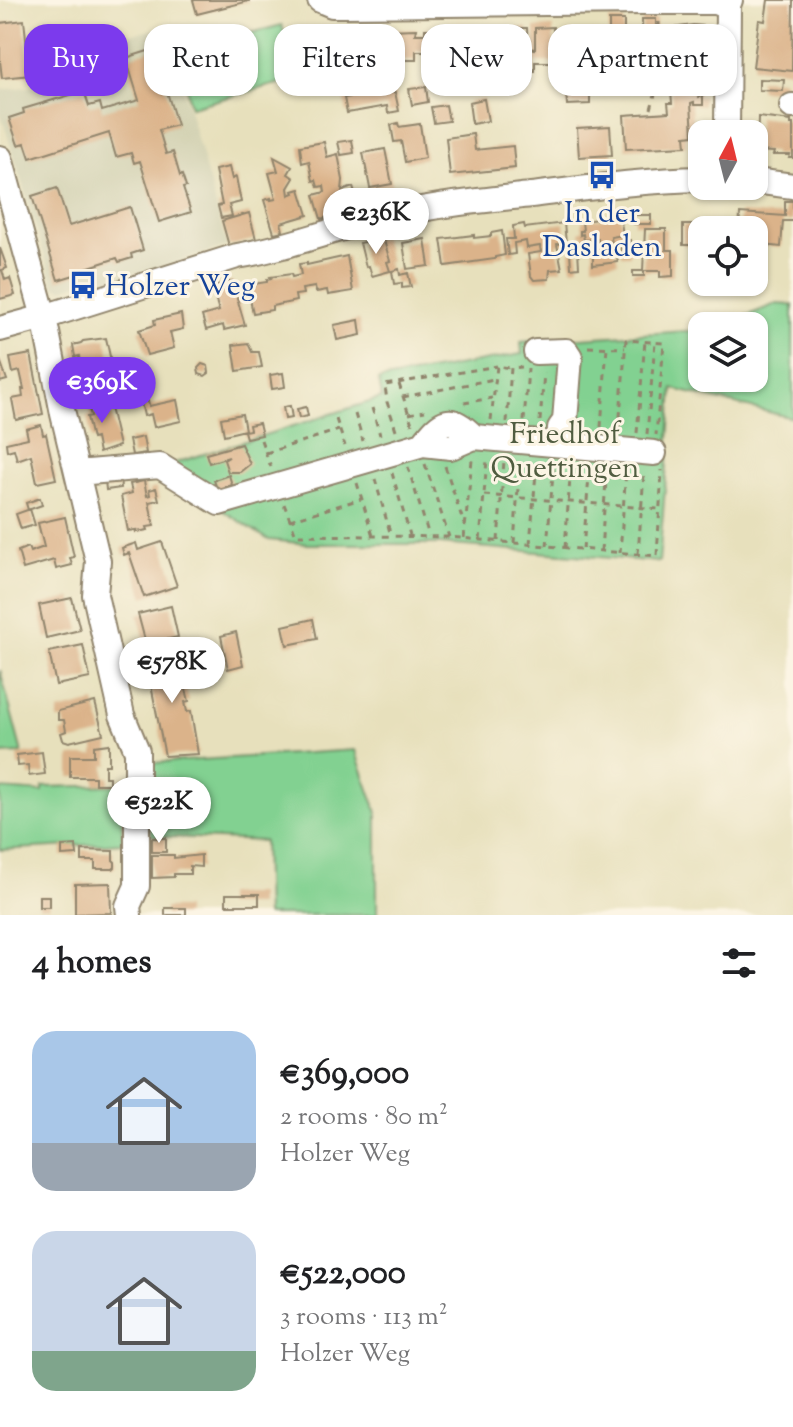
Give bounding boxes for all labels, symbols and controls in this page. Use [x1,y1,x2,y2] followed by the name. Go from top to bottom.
[24,24,128,96] chip: Buy
[144,24,258,96] chip: Rent
[274,24,405,96] chip: Filters
[421,24,532,96] chip: New
[548,24,737,96] chip: Apartment
[688,120,768,200] north arrow
[688,120,768,392] map controls
[587,160,617,190] bus stop icon: In der Dasladen
[320,188,432,256] pin: €236K
[542,193,662,270] place label: In der Dasladen
[341,195,411,232] text: €236K
[688,216,768,296] button: locate
[105,266,255,309] place label: Holzer Weg
[68,270,98,300] bus stop icon: Holzer Weg
[688,312,768,392] button: layers
[46,357,158,425] pin: €369K
[67,364,137,401] text: €369K
[491,414,640,491] park label: Friedhof Quettingen
[116,637,228,705] pin: €578K
[137,644,207,681] text: €578K
[103,777,215,845] pin: €522K
[125,784,193,821] text: €522K
[32,939,152,988] text: 4 homes
[717,941,761,985] icon: filters
[280,1050,409,1099] text: €369,000
[96,1063,192,1159] icon: home
[280,1099,448,1136] text: 2 rooms · 80 m²
[280,1136,410,1173] text: Holzer Weg
[280,1250,406,1299] text: €522,000
[96,1263,192,1359] icon: home
[280,1299,448,1336] text: 3 rooms · 113 m²
[280,1336,410,1373] text: Holzer Weg

